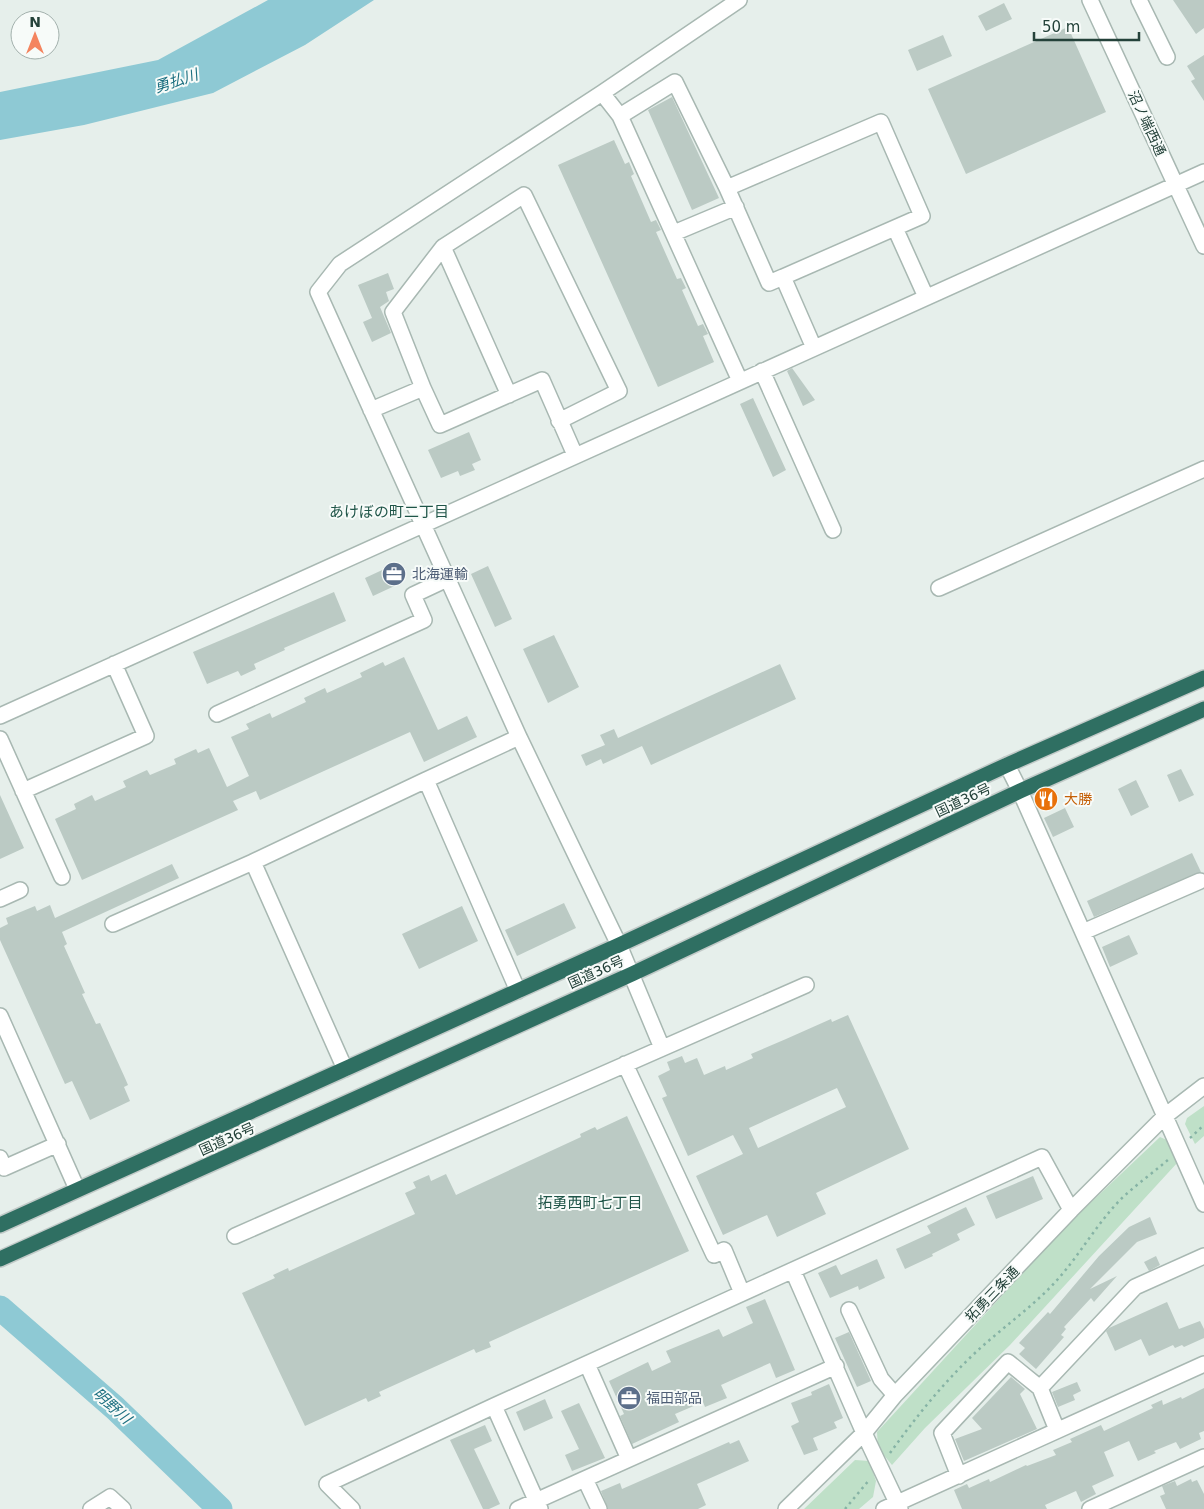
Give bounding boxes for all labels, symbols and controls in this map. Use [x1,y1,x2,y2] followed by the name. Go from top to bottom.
[10,10,60,60] north arrow
[1034,10,1139,42] scale bar
[29,14,41,30] text: N
[1042,18,1080,36] text: 50 m
[152,65,202,97] water label: 勇払川
[1125,88,1169,158] street label: 沼ノ端西通
[329,503,449,521] district label: あけぼの町二丁目
[381,561,407,587] office icon: 北海運輸
[412,566,468,582] place label: 北海運輸
[933,780,993,820] street label: 国道36号
[1033,786,1059,812] restaurant icon: 大勝
[1064,791,1093,807] place label: 大勝
[565,953,627,991] street label: 国道36号
[196,1120,258,1158] street label: 国道36号
[537,1194,643,1212] district label: 拓勇西町七丁目
[962,1263,1022,1325] street label: 拓勇三条通
[89,1384,136,1429] water label: 明野川
[616,1385,642,1411] office icon: 福田部品
[646,1390,702,1406] place label: 福田部品

